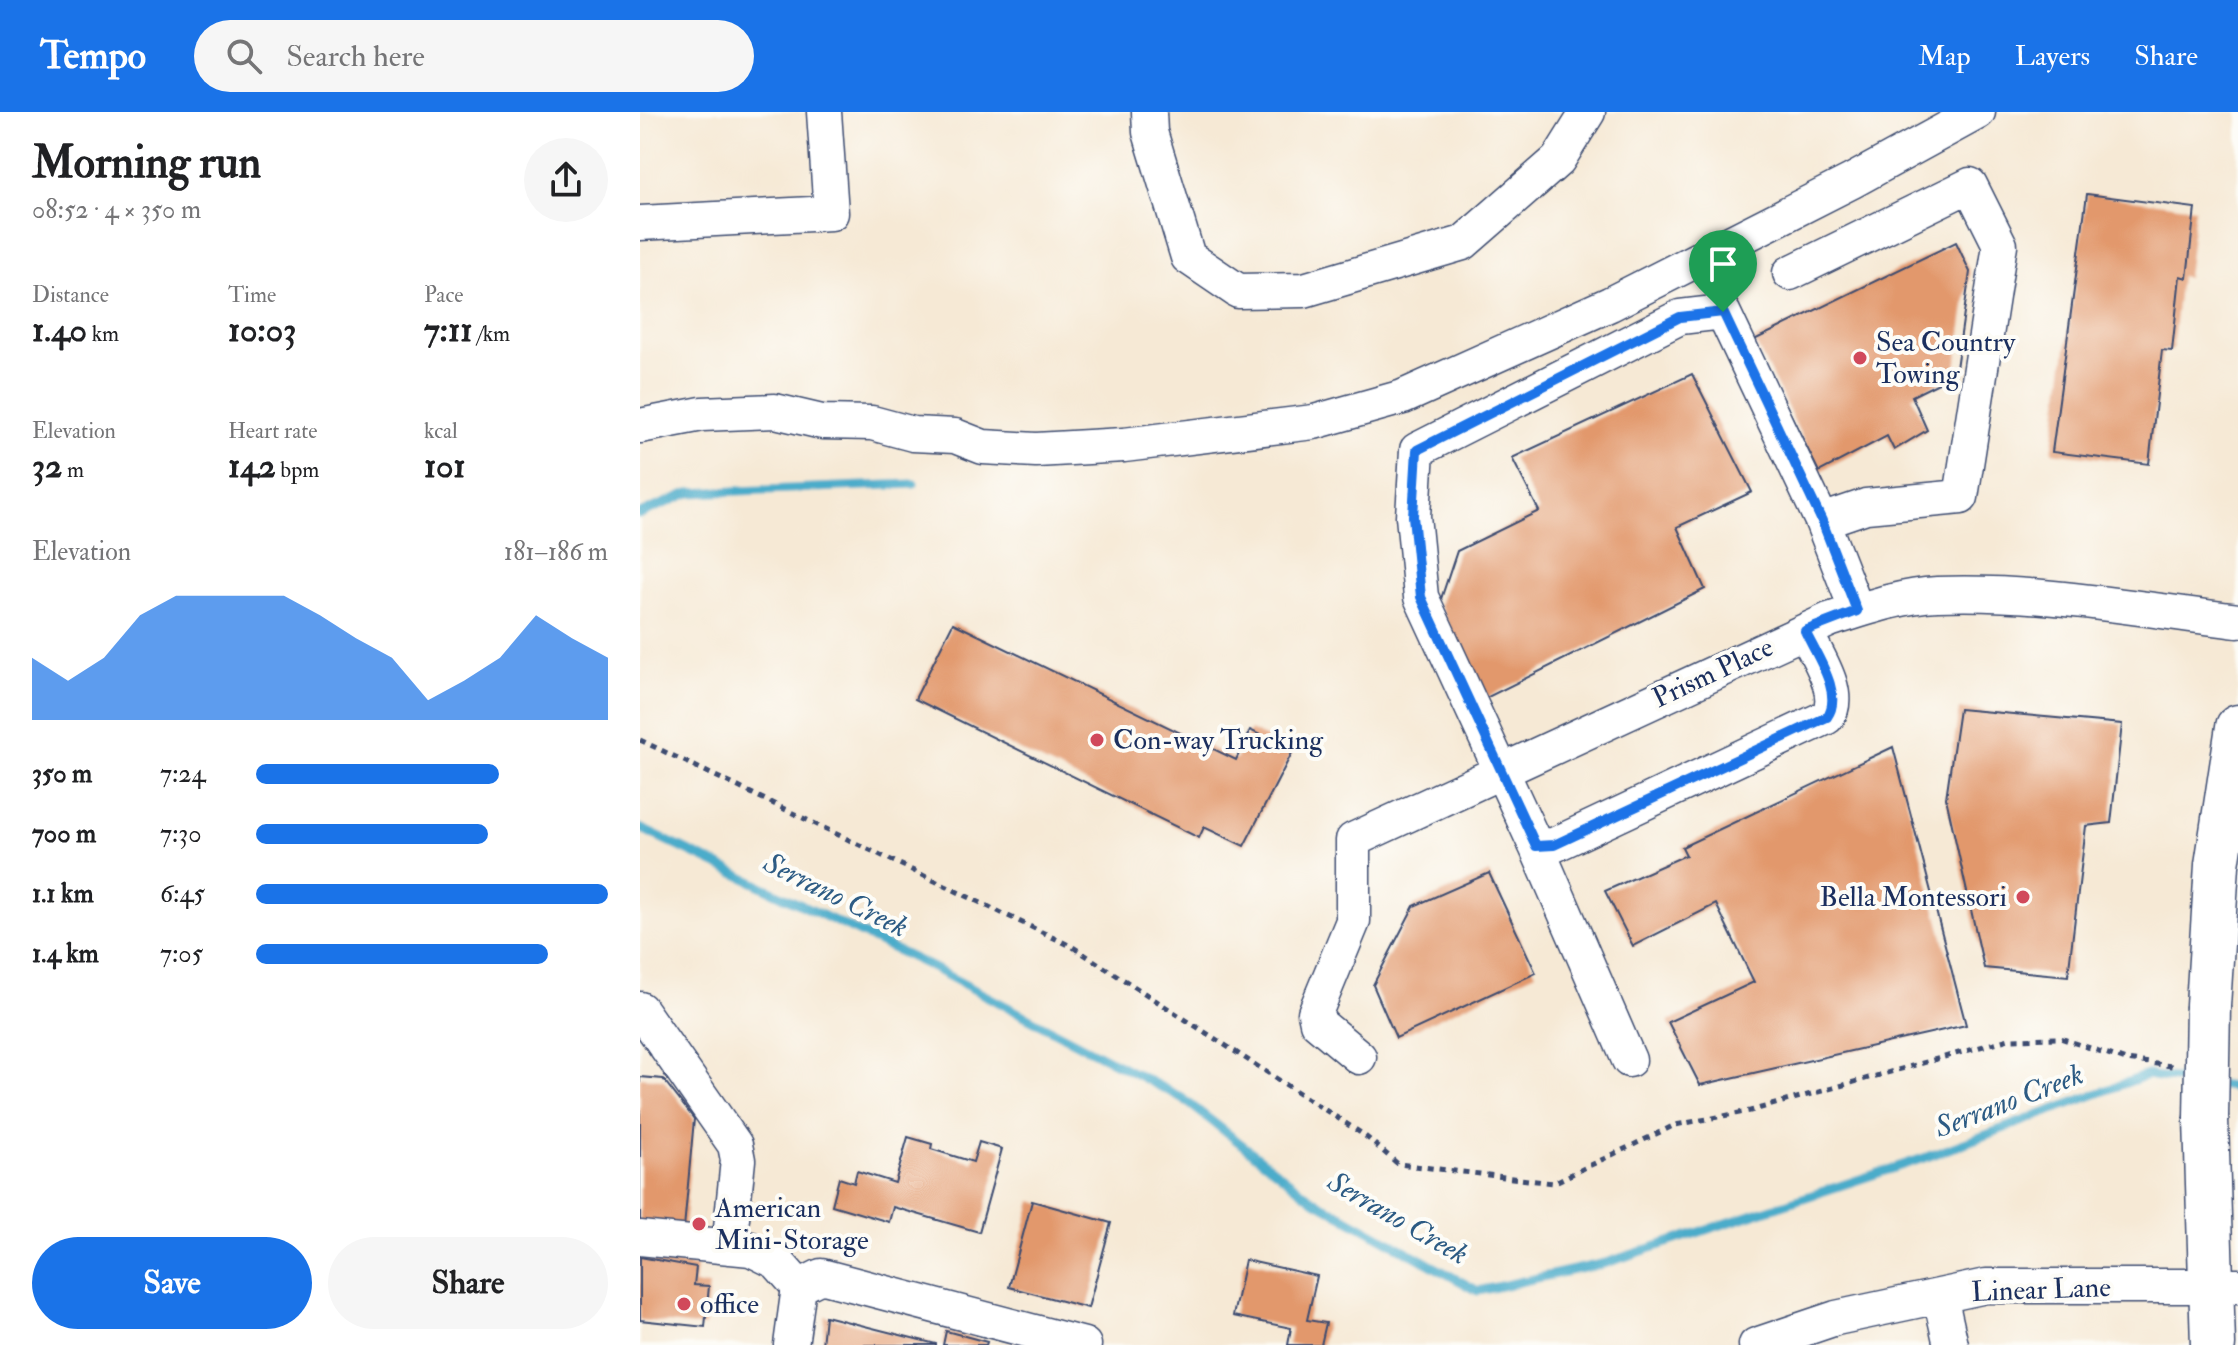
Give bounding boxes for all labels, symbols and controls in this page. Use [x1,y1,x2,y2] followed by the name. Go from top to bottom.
[194,20,754,92] search box
[40,32,146,80] text: Tempo
[222,34,266,78] icon: search
[286,38,425,75] text: Search here
[1918,39,1971,74] text: Map
[2015,39,2090,74] text: Layers
[2134,39,2198,74] text: Share
[32,136,261,191] text: Morning run
[524,138,608,222] button: share
[32,194,201,226] text: 08:52 · 4 × 350 m
[1689,230,1757,312] pin
[1701,242,1745,286] icon: arrive
[32,281,109,309] text: Distance
[228,281,276,309] text: Time
[424,281,463,309] text: Pace
[32,309,87,352] text: 1.40
[228,309,296,352] text: 10:03
[424,309,472,352] text: 7:11
[87,320,119,348] text: km
[472,320,510,348] text: /km
[1876,325,2016,392] place label: Sea Country Towing
[1851,349,1869,367] marker: Sea Country Towing
[32,417,116,445] text: Elevation
[228,417,318,445] text: Heart rate
[424,417,458,445] text: kcal
[32,445,62,488] text: 32
[228,445,276,488] text: 142
[424,445,465,488] text: 101
[62,456,84,484] text: m
[276,456,319,484] text: bpm
[32,536,131,568] text: Elevation
[504,536,608,568] text: 181–186 m
[1647,630,1779,716] street label: Prism Place
[1113,723,1324,758] place label: Con-way Trucking
[1088,731,1106,749] marker: Con-way Trucking
[32,758,92,790] text: 350 m
[160,758,206,790] text: 7:24
[32,818,96,850] text: 700 m
[160,818,202,850] text: 7:30
[757,844,914,946] water label: Serrano Creek
[32,878,94,910] text: 1.1 km
[160,878,205,910] text: 6:45
[1820,880,2007,915] place label: Bella Montessori
[2014,888,2032,906] marker: Bella Montessori
[32,938,99,970] text: 1.4 km
[160,938,203,970] text: 7:05
[1929,1056,2088,1147] water label: Serrano Creek
[1320,1162,1475,1273] water label: Serrano Creek
[714,1191,869,1258] place label: American Mini-Storage
[690,1215,708,1233] marker: American Mini-Storage
[32,1237,312,1329] button: Save
[328,1237,608,1329] button: Share
[1971,1270,2112,1310] street label: Linear Lane
[700,1287,759,1322] place label: office
[675,1295,693,1313] marker: office

